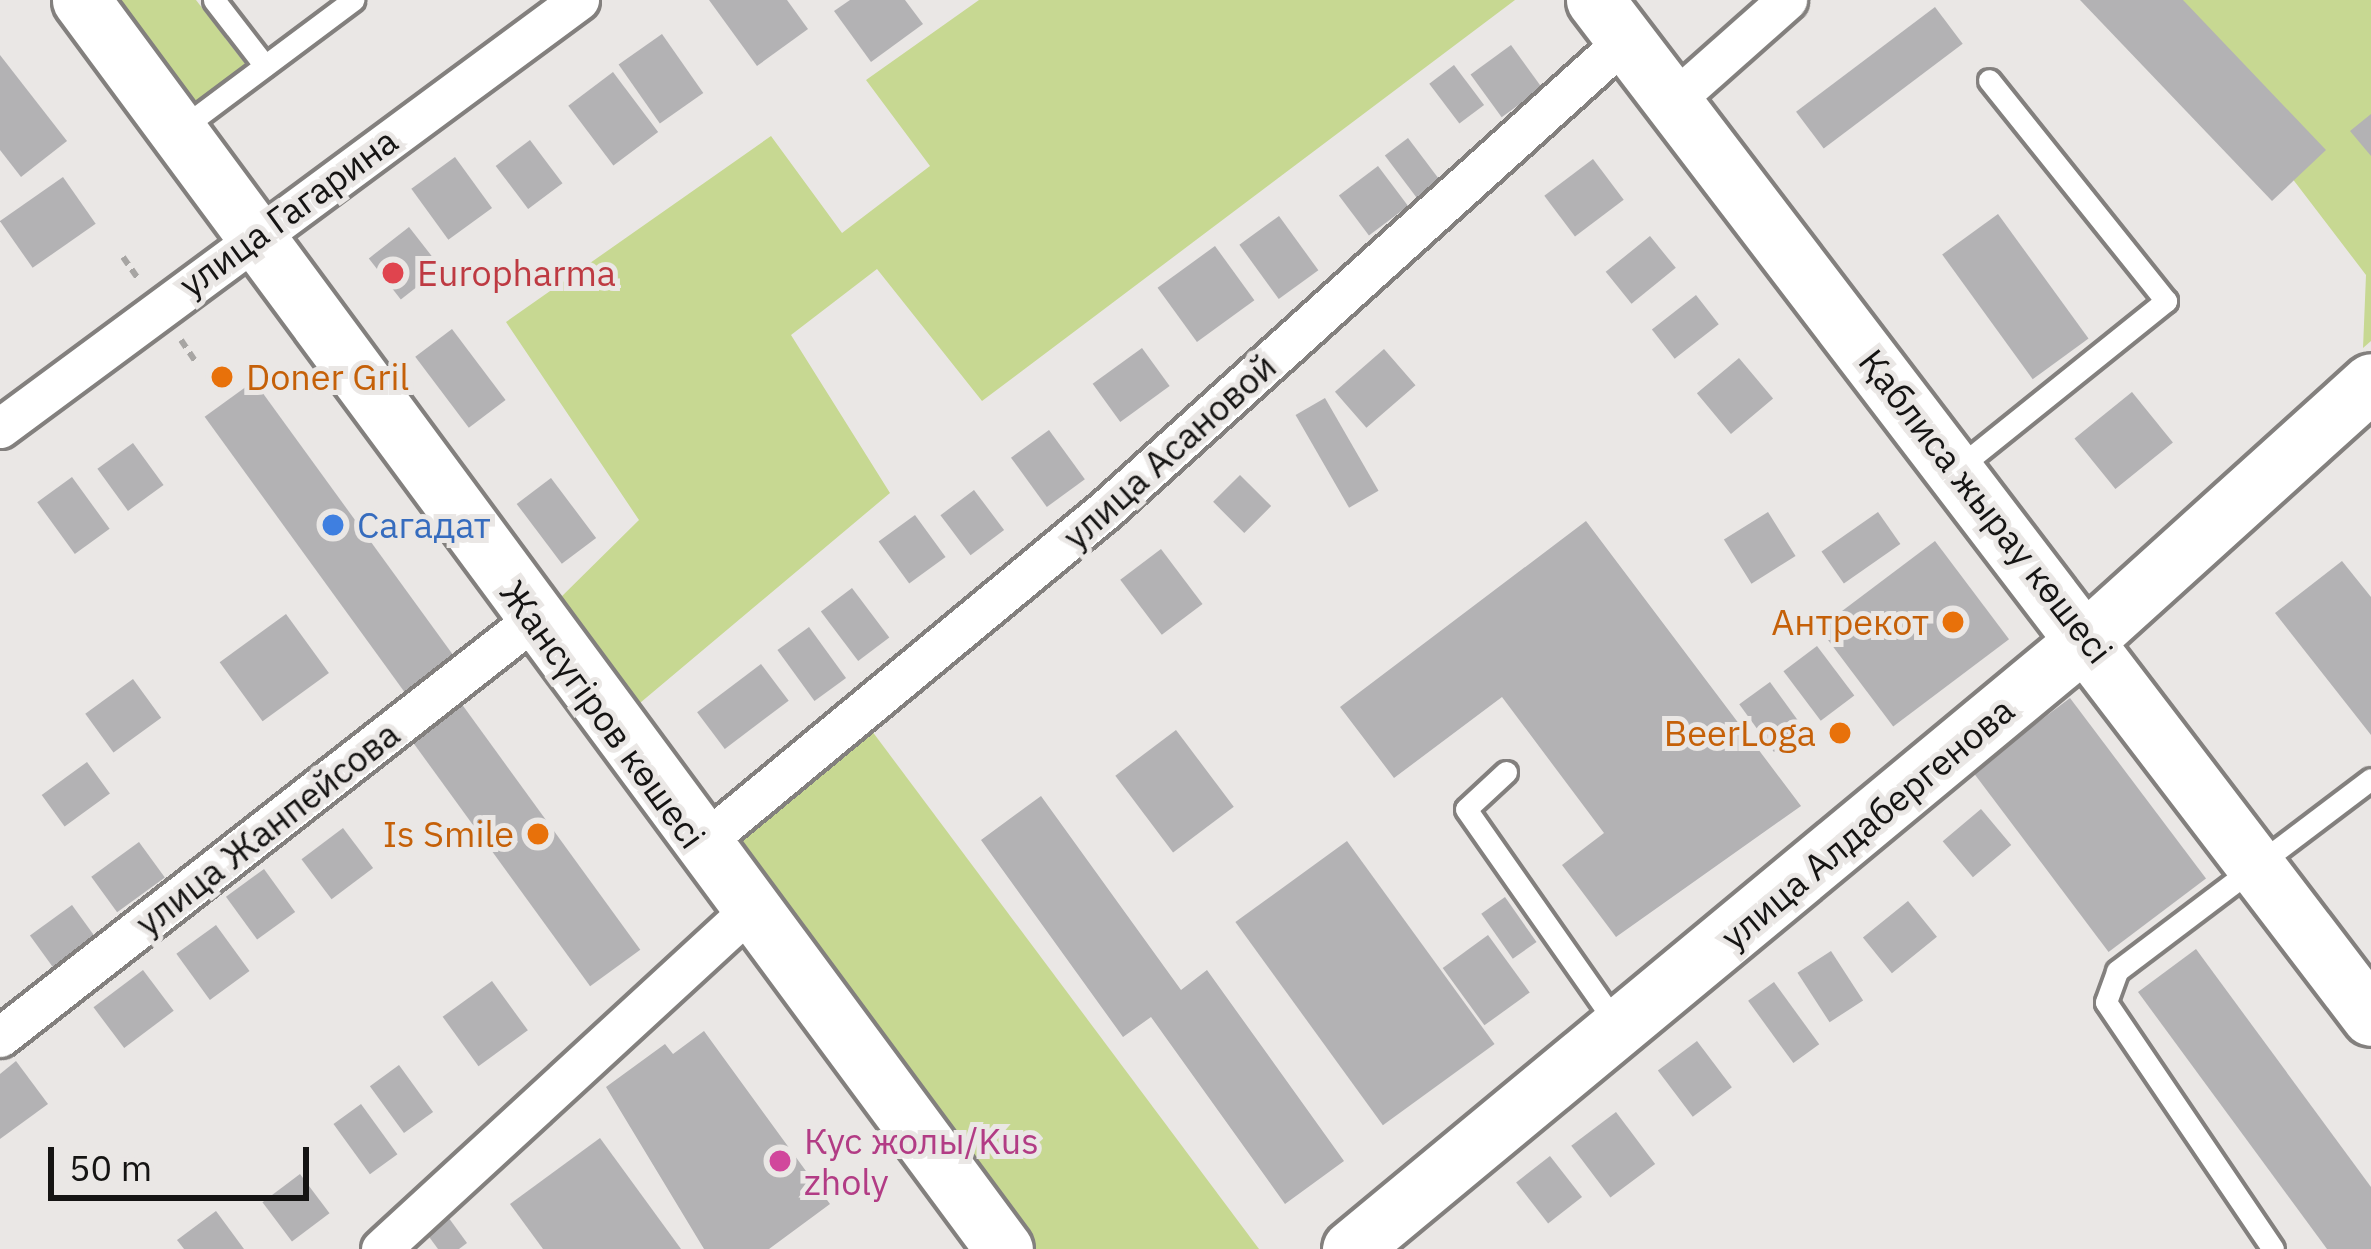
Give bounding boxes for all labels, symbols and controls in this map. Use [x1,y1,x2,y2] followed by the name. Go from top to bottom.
[170,118,406,306] street label: улица Гагарина
[417,251,616,295] place label: Europharma
[380,260,406,286] marker: Europharma
[1850,341,2122,671] street label: Қаблиса жырау көшесі
[1054,344,1284,558] street label: улица Асановой
[246,355,409,399] place label: Doner Gril
[209,364,235,390] marker: Doner Gril
[357,503,491,547] place label: Сагадат
[320,512,346,538] marker: Сагадат
[491,572,715,856] street label: Жансүгіров көшесі
[1771,600,1929,644] place label: Антрекот
[1940,609,1966,635] marker: Антрекот
[1712,688,2022,958] street label: улица Алдабергенова
[1664,711,1816,755] place label: BeerLoga
[127,712,407,944] street label: улица Жанпейсова
[1827,720,1853,746] marker: BeerLoga
[383,812,514,856] place label: Is Smile
[525,821,551,847] marker: Is Smile
[804,1118,1039,1203] place label: Кус жолы/Kus zholy
[54,1123,315,1197] scale bar
[69,1144,152,1191] text: 50 m
[767,1148,793,1174] marker: Кус жолы/Kus zholy

